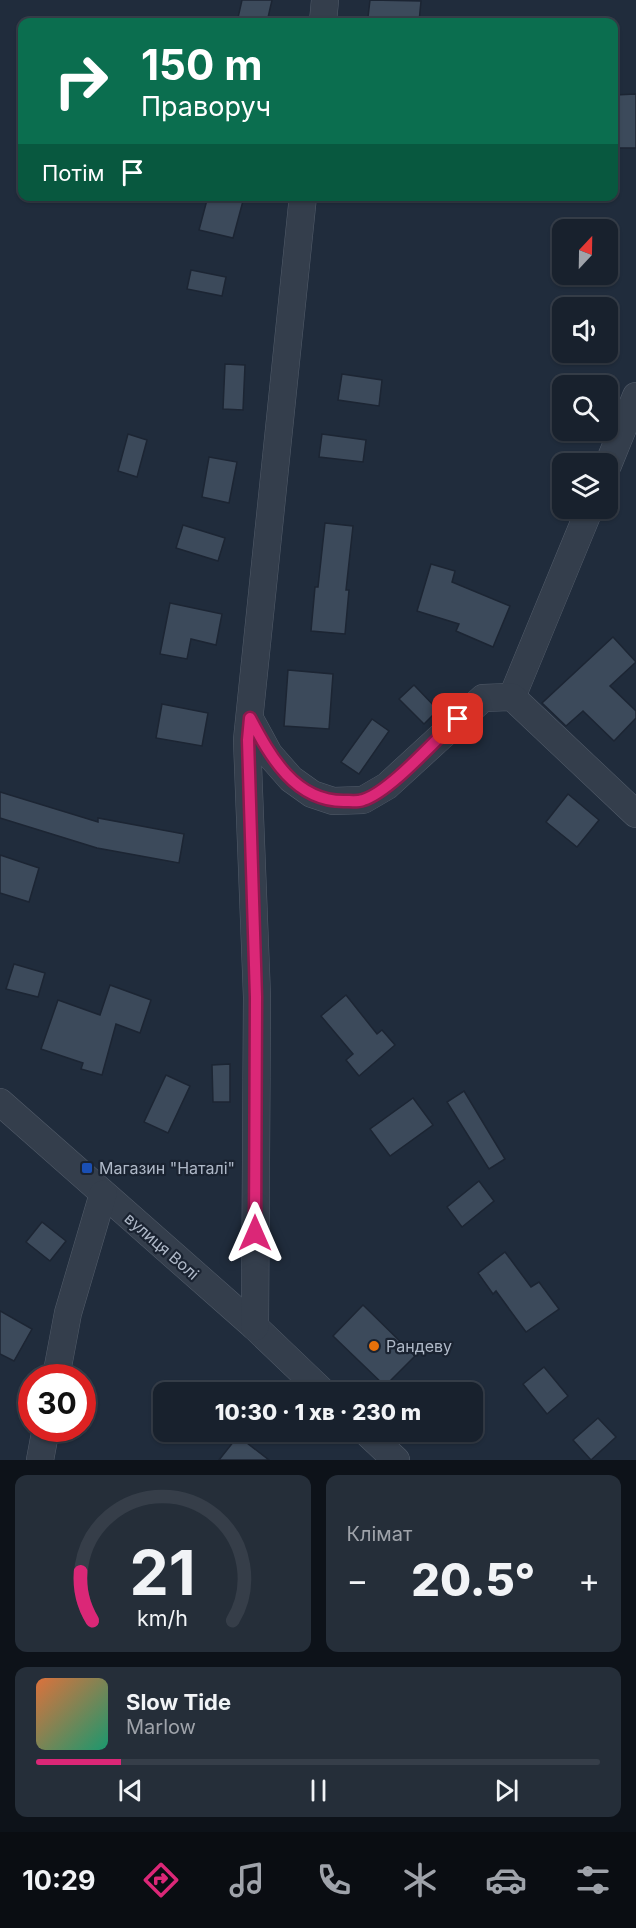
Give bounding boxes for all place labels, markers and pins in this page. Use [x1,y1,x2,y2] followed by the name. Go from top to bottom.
[432,693,483,744] pin
[99,1158,235,1178] place label: Магазин "Наталі"
[80,1161,94,1175] marker: Магазин "Наталі"
[386,1336,452,1356] place label: Рандеву
[367,1339,381,1353] marker: Рандеву

